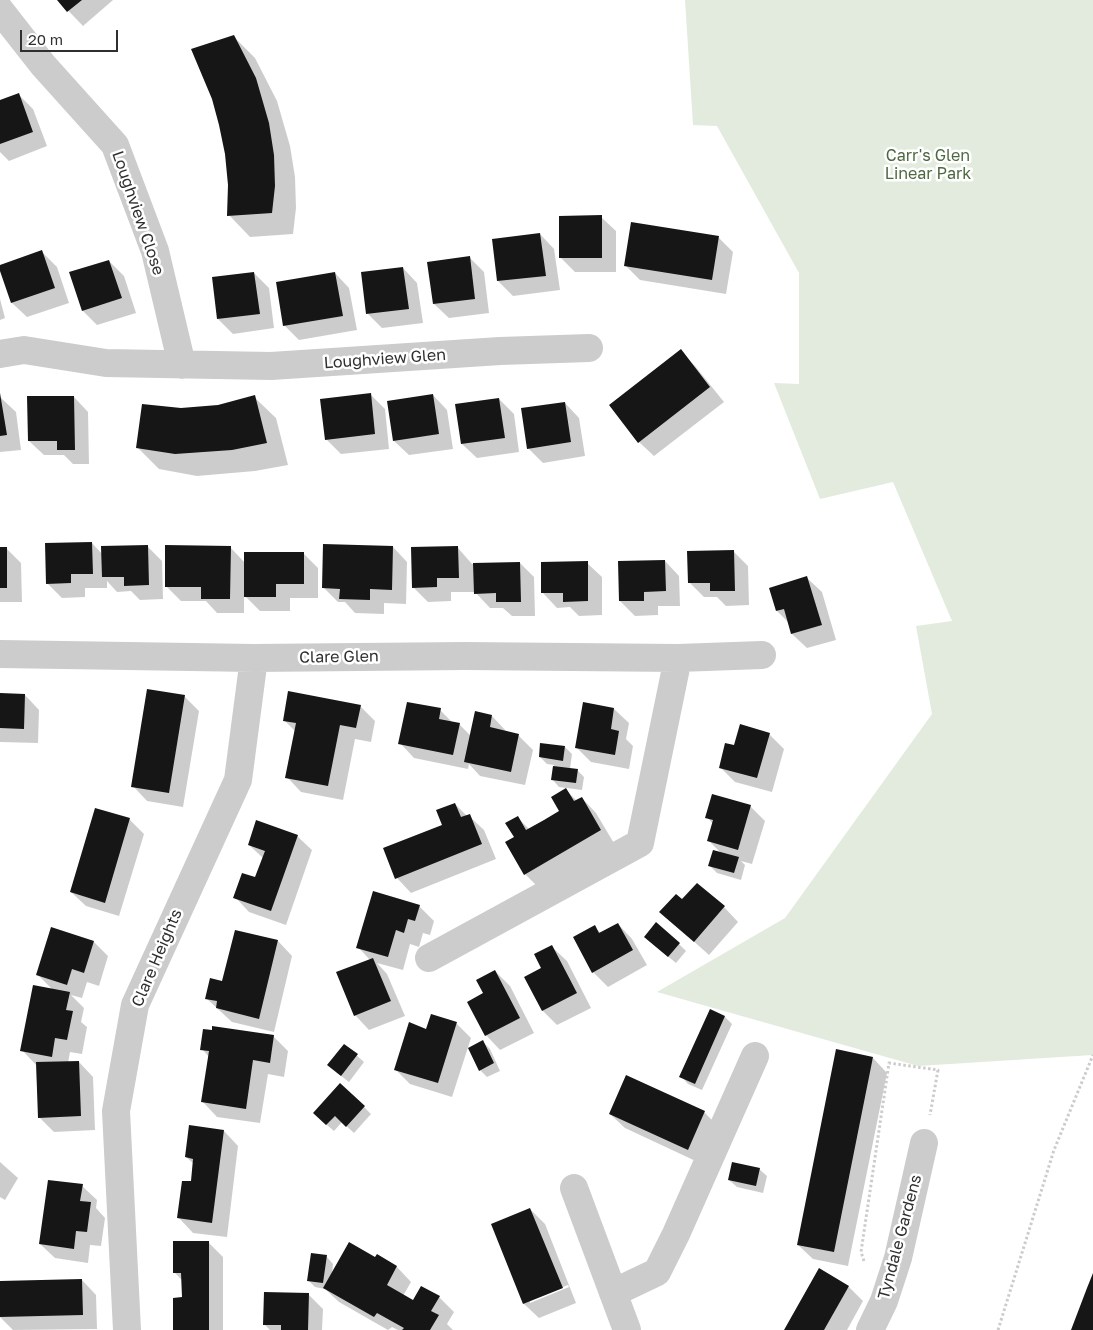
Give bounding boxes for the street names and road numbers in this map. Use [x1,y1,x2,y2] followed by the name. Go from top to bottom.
[108,148,168,278] street label: Loughview Close
[323,345,447,373] street label: Loughview Glen
[299,647,379,667] street label: Clare Glen
[128,906,186,1010] street label: Clare Heights
[874,1173,926,1301] street label: Tyndale Gardens

